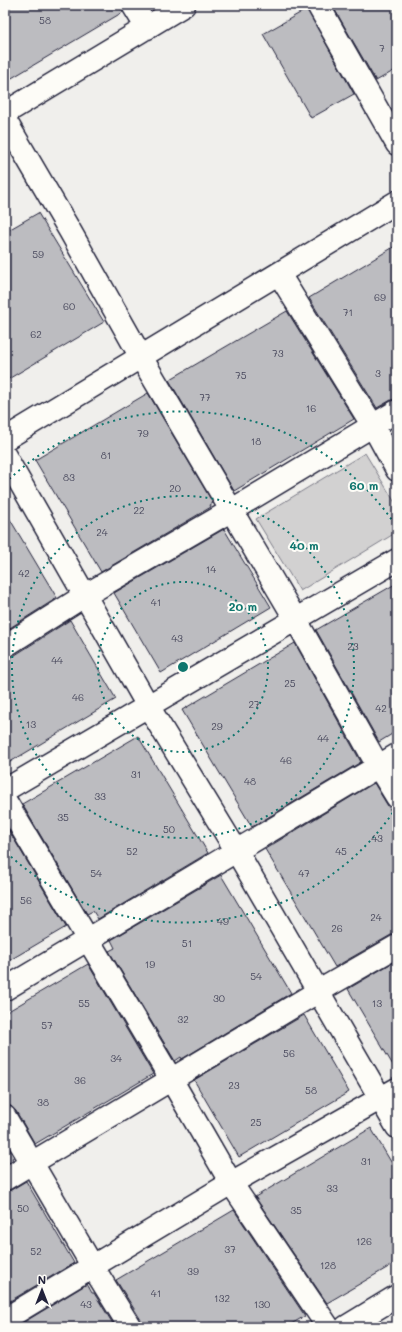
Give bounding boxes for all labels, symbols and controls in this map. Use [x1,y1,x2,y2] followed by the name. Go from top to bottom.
[39,13,51,27] house number: 58
[379,41,385,55] house number: 7
[32,247,44,261] house number: 59
[374,290,386,304] house number: 69
[63,299,75,313] house number: 60
[343,305,353,319] house number: 71
[30,327,42,341] house number: 62
[272,346,284,360] house number: 73
[375,366,381,380] house number: 3
[235,368,247,382] house number: 75
[199,390,211,404] house number: 77
[306,401,316,415] house number: 16
[137,426,149,440] house number: 79
[251,434,261,448] house number: 18
[101,448,111,462] house number: 81
[63,470,75,484] house number: 83
[350,477,378,493] text: 60 m
[169,481,181,495] house number: 20
[133,503,145,517] house number: 22
[96,525,108,539] house number: 24
[289,537,319,553] text: 40 m
[206,562,216,576] house number: 14
[18,566,30,580] house number: 42
[151,595,161,609] house number: 41
[229,598,257,614] text: 20 m
[171,631,183,645] house number: 43
[347,639,359,653] house number: 23
[51,653,63,667] house number: 44
[176,660,190,674] centre of rings
[284,676,296,690] house number: 25
[72,690,84,704] house number: 46
[248,697,260,711] house number: 27
[375,701,387,715] house number: 42
[26,717,36,731] house number: 13
[211,719,223,733] house number: 29
[317,731,329,745] house number: 44
[280,753,292,767] house number: 46
[131,767,141,781] house number: 31
[244,774,256,788] house number: 48
[94,789,106,803] house number: 33
[57,810,69,824] house number: 35
[163,822,175,836] house number: 50
[371,831,383,845] house number: 43
[126,844,138,858] house number: 52
[335,844,347,858] house number: 45
[90,866,102,880] house number: 54
[298,866,310,880] house number: 47
[20,893,32,907] house number: 56
[370,910,382,924] house number: 24
[217,914,229,928] house number: 49
[331,921,343,935] house number: 26
[182,936,192,950] house number: 51
[145,957,155,971] house number: 19
[250,969,262,983] house number: 54
[213,991,225,1005] house number: 30
[78,996,90,1010] house number: 55
[372,996,382,1010] house number: 13
[177,1012,189,1026] house number: 32
[41,1018,53,1032] house number: 57
[283,1046,295,1060] house number: 56
[110,1051,122,1065] house number: 34
[74,1073,86,1087] house number: 36
[228,1078,240,1092] house number: 23
[305,1083,317,1097] house number: 58
[37,1095,49,1109] house number: 38
[250,1115,262,1129] house number: 25
[361,1154,371,1168] house number: 31
[326,1181,338,1195] house number: 33
[17,1201,29,1215] house number: 50
[290,1203,302,1217] house number: 35
[356,1234,372,1248] house number: 126
[224,1242,236,1256] house number: 37
[30,1244,42,1258] house number: 52
[320,1258,336,1272] house number: 128
[187,1264,199,1278] house number: 39
[22,1270,62,1310] north arrow
[38,1272,46,1287] text: N
[151,1286,161,1300] house number: 41
[214,1291,230,1305] house number: 132
[80,1297,92,1311] house number: 43
[254,1297,270,1311] house number: 130

